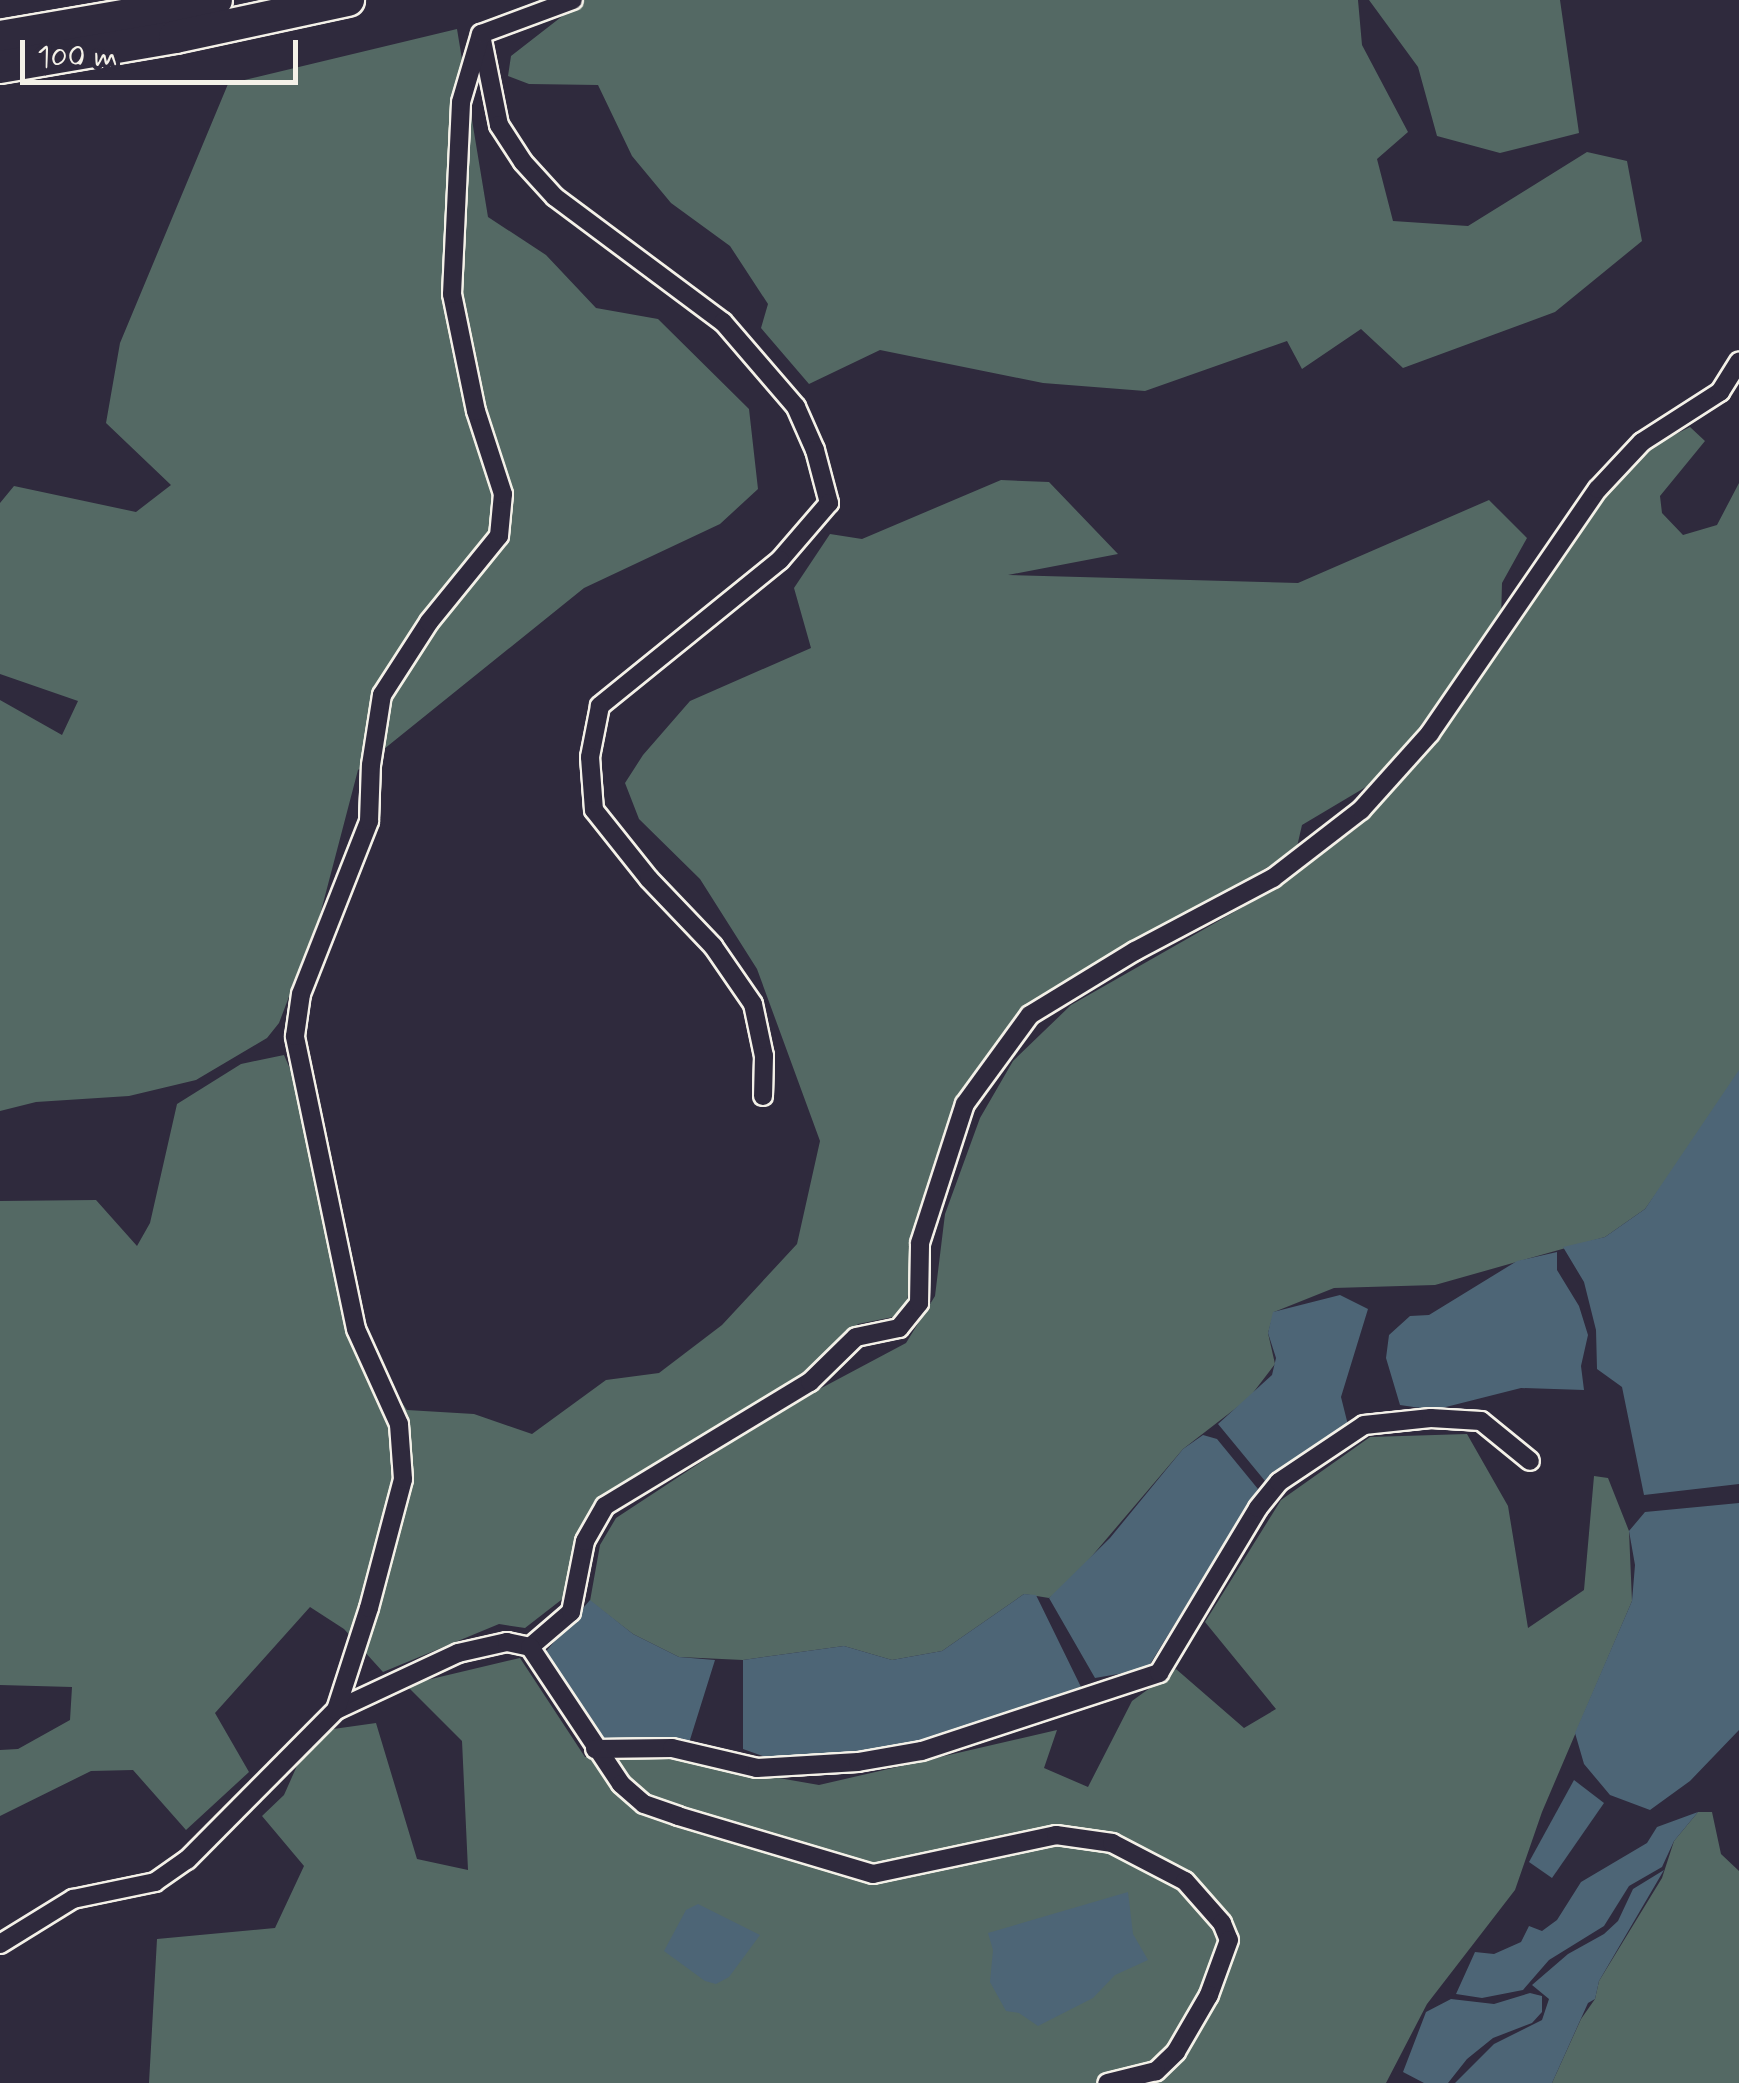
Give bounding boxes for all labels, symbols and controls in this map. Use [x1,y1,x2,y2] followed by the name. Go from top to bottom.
[25,20,302,82] scale bar
[37,38,118,77] text: 100 m

